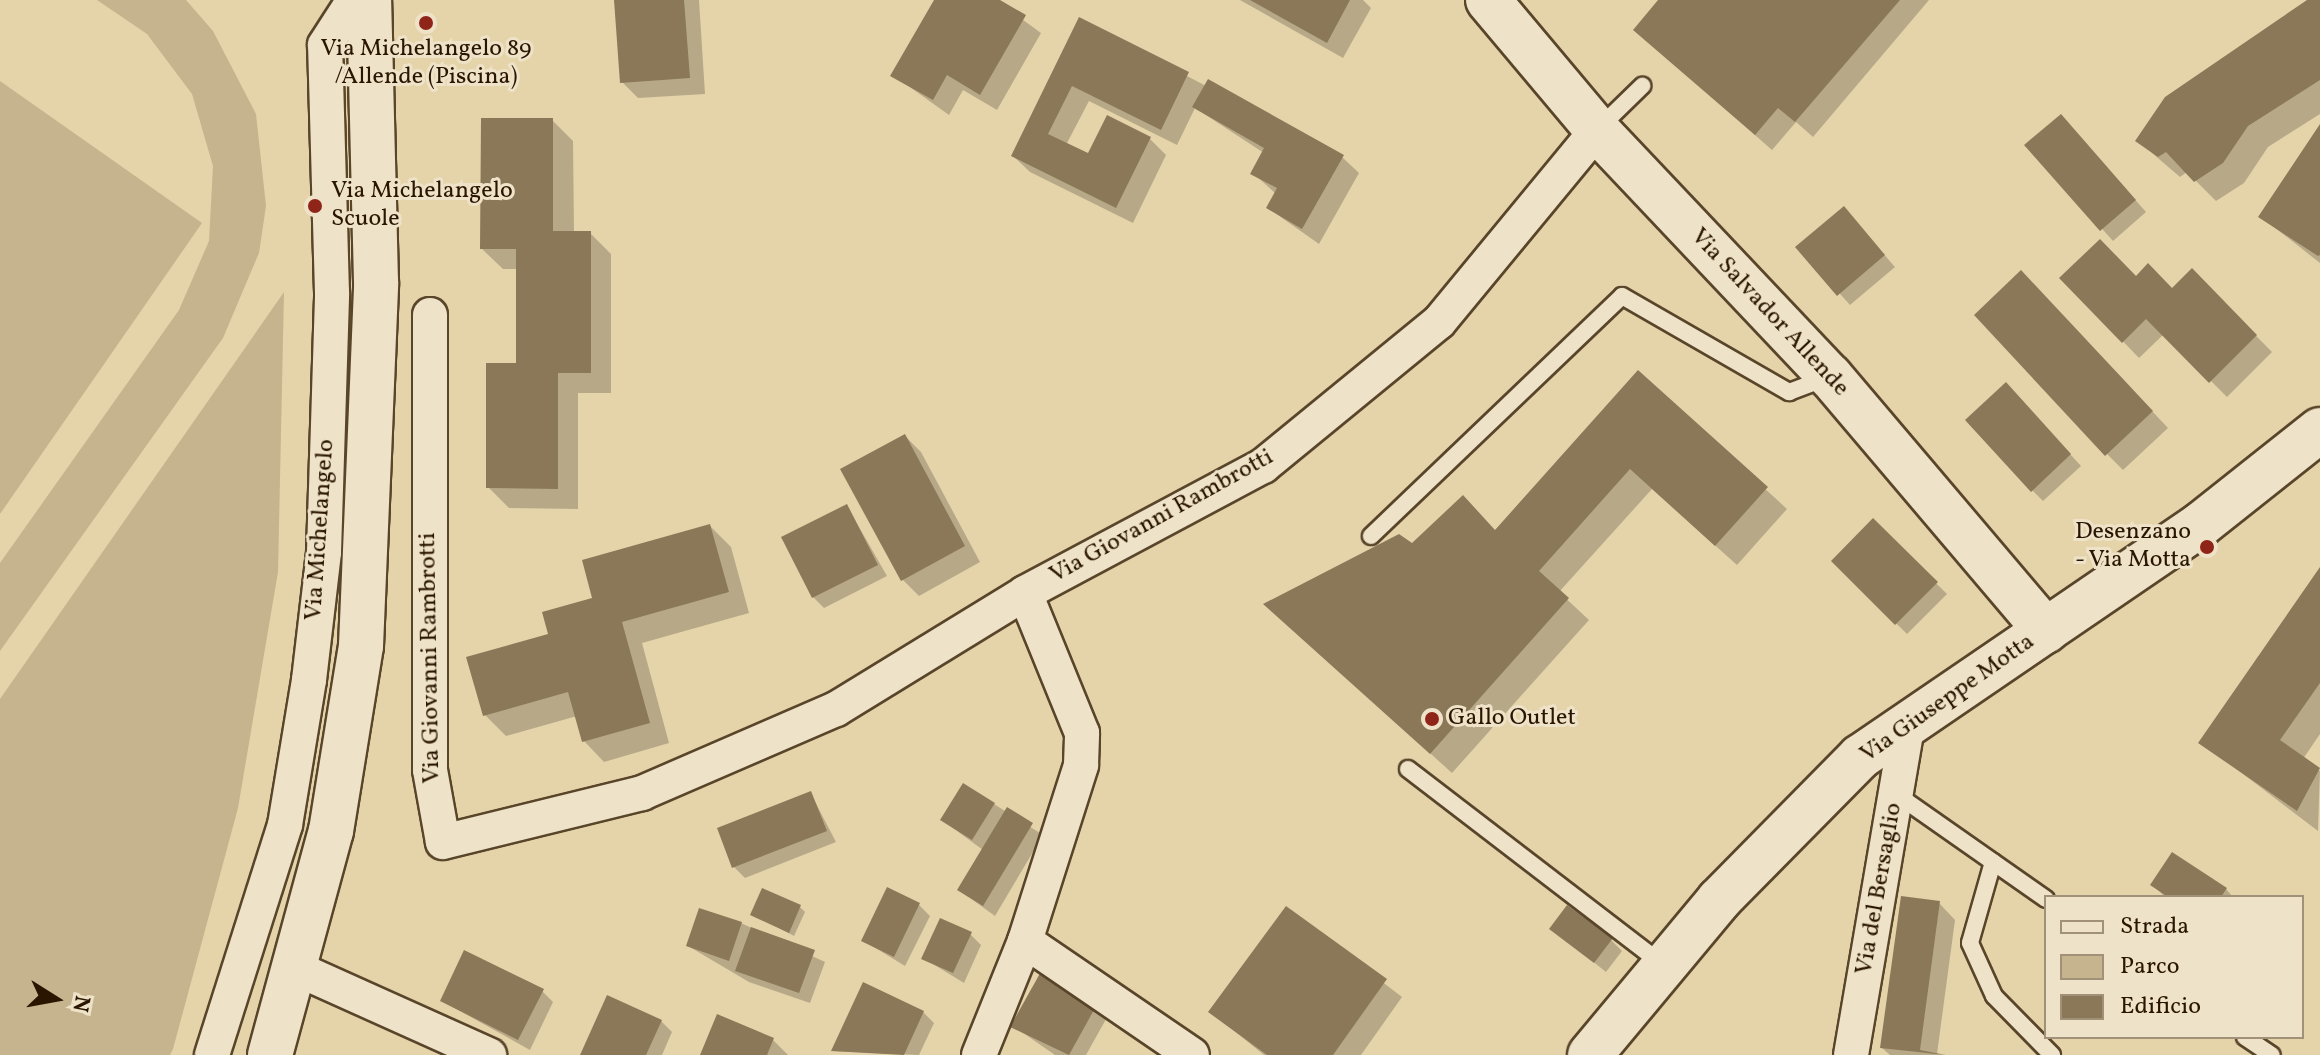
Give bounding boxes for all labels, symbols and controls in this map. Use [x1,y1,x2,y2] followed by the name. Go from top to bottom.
[417,14,435,32] marker: Via Michelangelo 89 /Allende (Piscina)
[320,36,532,92] place label: Via Michelangelo 89 /Allende (Piscina)
[331,178,513,234] place label: Via Michelangelo Scuole
[306,197,324,215] marker: Via Michelangelo Scuole
[1684,223,1854,403] street label: Via Salvador Allende
[300,438,342,622] street label: Via Michelangelo
[1045,444,1279,590] street label: Via Giovanni Rambrotti
[2074,519,2191,575] place label: Desenzano - Via Motta
[414,532,448,784] street label: Via Giovanni Rambrotti
[2198,538,2216,556] marker: Desenzano - Via Motta
[1855,628,2041,770] street label: Via Giuseppe Motta
[1448,705,1576,733] place label: Gallo Outlet
[1423,710,1441,728] marker: Gallo Outlet
[1851,801,1909,977] street label: Via del Bersaglio
[2044,895,2304,1039] legend
[2120,910,2189,944] text: Strada
[2120,950,2179,984] text: Parco
[16,959,96,1039] north arrow
[2120,990,2201,1024] text: Edificio
[63,993,97,1014] text: N

